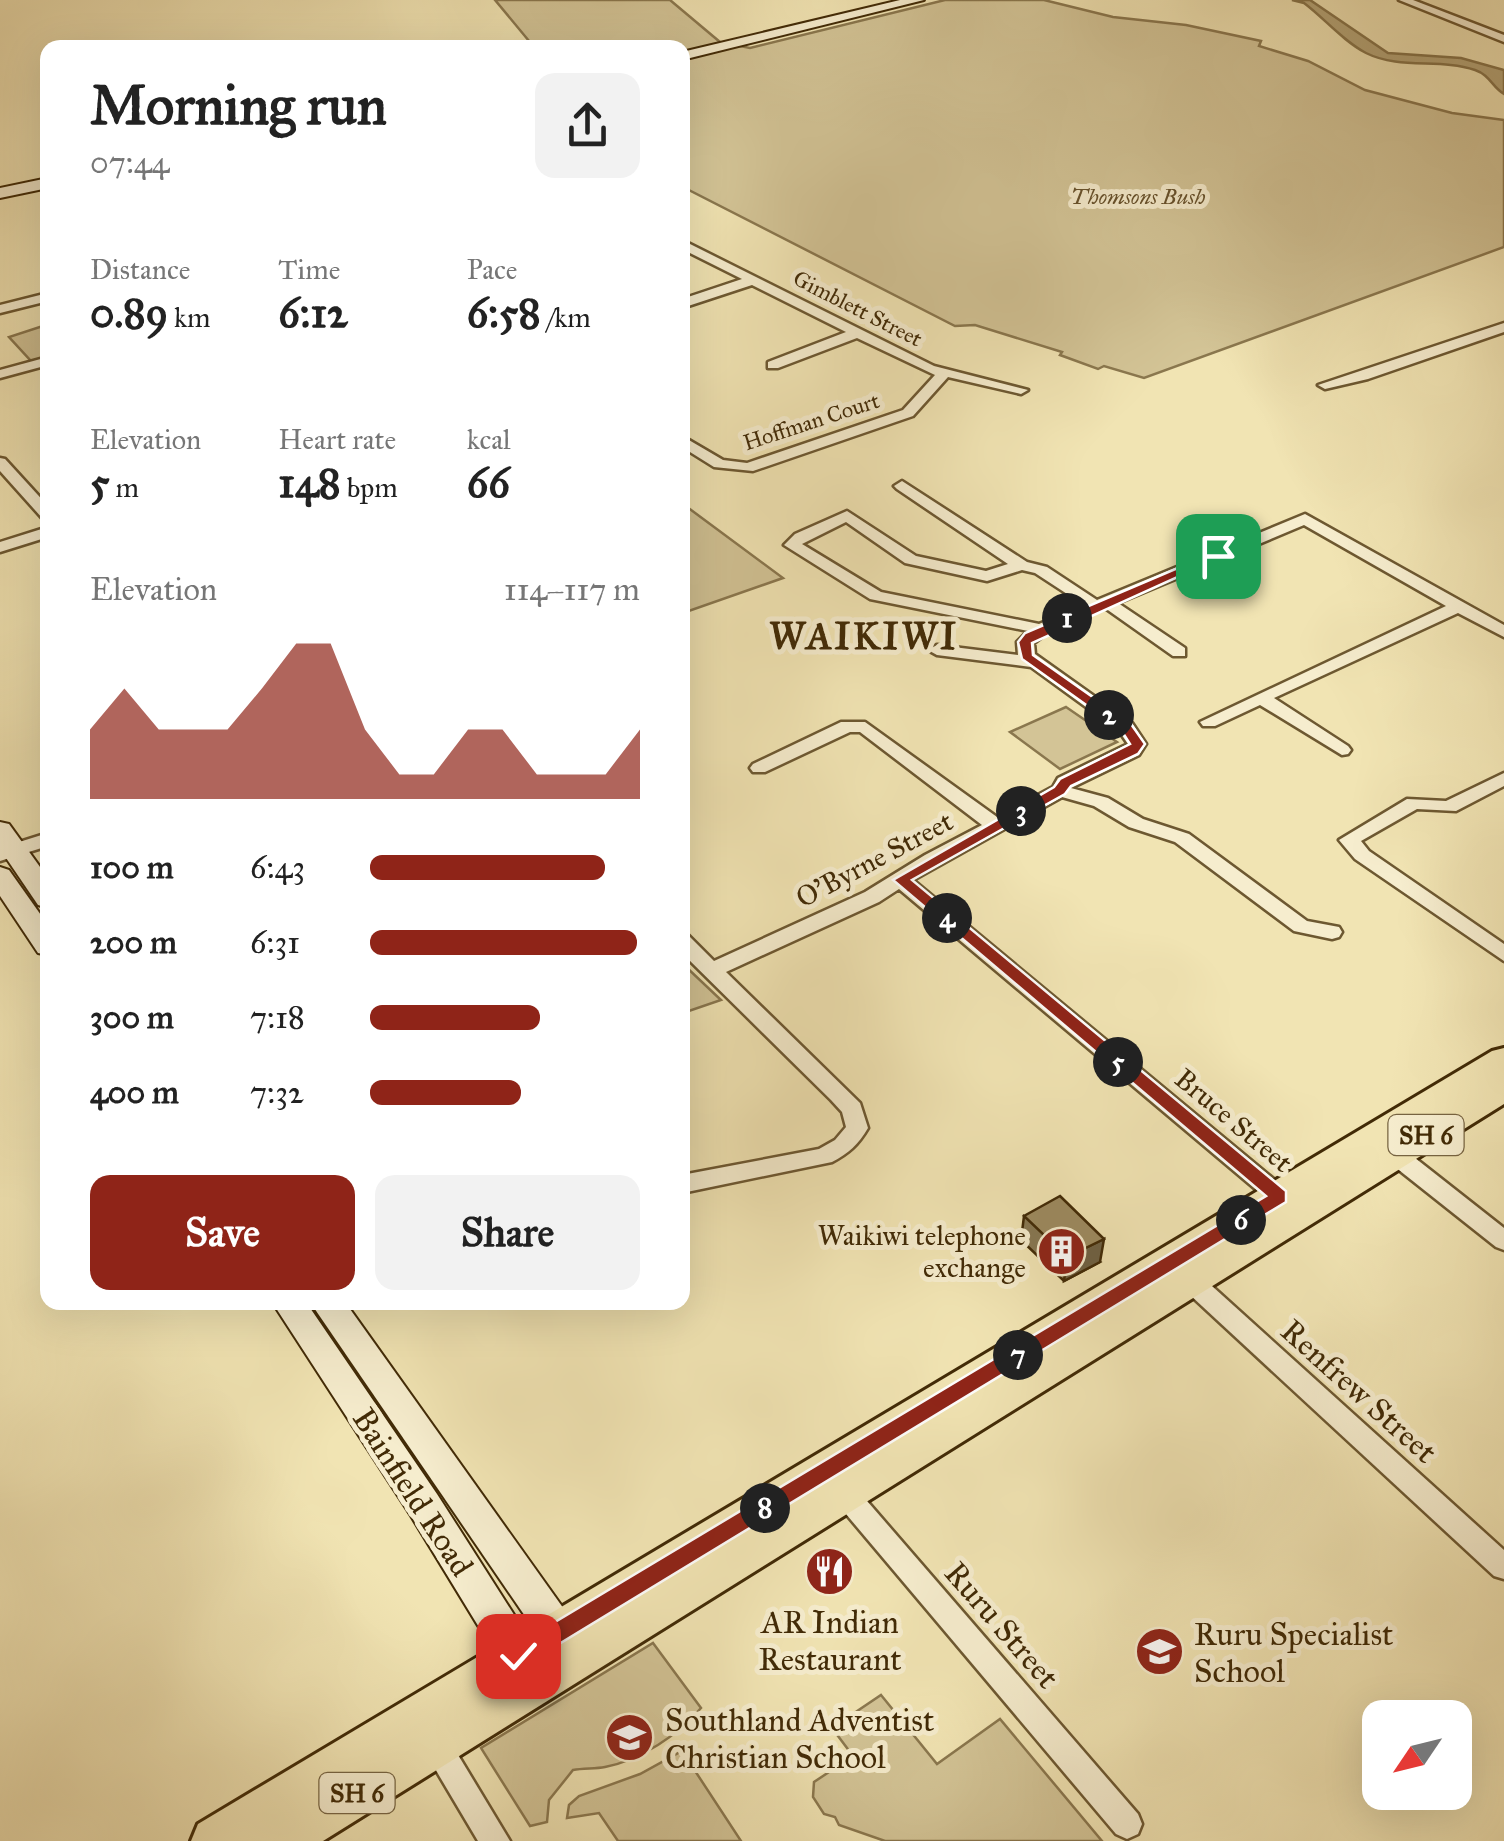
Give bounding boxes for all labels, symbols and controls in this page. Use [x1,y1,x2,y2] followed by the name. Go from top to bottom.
[90,72,387,139] text: Morning run
[535,73,640,178] button: share
[90,143,169,182] text: 07:44
[1071,183,1206,210] park label: Thomsons Bush
[90,252,190,287] text: Distance
[278,252,340,287] text: Time
[467,252,517,287] text: Pace
[789,264,927,353] street label: Gimblett Street
[90,287,168,339] text: 0.89
[278,287,348,339] text: 6:12
[467,287,541,339] text: 6:58
[168,300,211,335] text: km
[541,300,591,335] text: /km
[740,387,883,456] street label: Hoffman Court
[90,422,201,457] text: Elevation
[278,422,396,457] text: Heart rate
[467,422,511,457] text: kcal
[90,457,110,509] text: 5
[278,457,341,509] text: 148
[467,457,510,509] text: 66
[110,470,139,505] text: m
[341,470,398,505] text: bpm
[1176,514,1261,599] pin
[1191,529,1246,584] icon: arrive
[90,570,217,609] text: Elevation
[504,570,640,609] text: 114–117 m
[1042,593,1092,643] pin: 1
[1061,600,1073,635] text: 1
[769,613,959,659] district label: WAIKIWI
[1084,690,1134,740] pin: 2
[1102,697,1116,732] text: 2
[996,786,1046,836] pin: 3
[1015,793,1027,828] text: 3
[790,803,959,915] street label: O'Byrne Street
[90,848,174,887] text: 100 m
[250,848,305,887] text: 6:43
[922,893,972,943] pin: 4
[939,900,955,935] text: 4
[90,923,177,962] text: 200 m
[250,923,300,962] text: 6:31
[90,998,174,1037] text: 300 m
[250,998,305,1037] text: 7:18
[1093,1037,1143,1087] pin: 5
[1111,1044,1125,1079] text: 5
[1168,1061,1300,1180] street label: Bruce Street
[90,1073,179,1112] text: 400 m
[250,1073,304,1112] text: 7:32
[1388,1115,1464,1155] road number: SH 6
[90,1175,355,1290] button: Save
[375,1175,640,1290] button: Share
[1216,1195,1266,1245] pin: 6
[1234,1202,1248,1237] text: 6
[818,1218,1026,1285] place label: Waikiwi telephone exchange
[1035,1225,1087,1277] building icon: Waikiwi telephone exchange
[1273,1311,1445,1472] street label: Renfrew Street
[993,1330,1043,1380] pin: 7
[1011,1337,1025,1372] text: 7
[344,1401,481,1584] street label: Bainfield Road
[740,1483,790,1533] pin: 8
[758,1490,772,1525] text: 8
[804,1546,856,1598] restaurant icon: AR Indian Restaurant
[936,1554,1067,1697] street label: Ruru Street
[758,1603,902,1679] place label: AR Indian Restaurant
[476,1614,561,1699] pin
[1194,1615,1393,1691] place label: Ruru Specialist School
[1133,1626,1185,1678] school or university icon: Ruru Specialist School
[491,1629,546,1684] icon: check
[1362,1700,1472,1810] north arrow
[1362,1700,1472,1810] map controls
[665,1701,934,1777] place label: Southland Adventist Christian School
[604,1712,656,1764] school or university icon: Southland Adventist Christian School
[320,1773,394,1813] road number: SH 6

